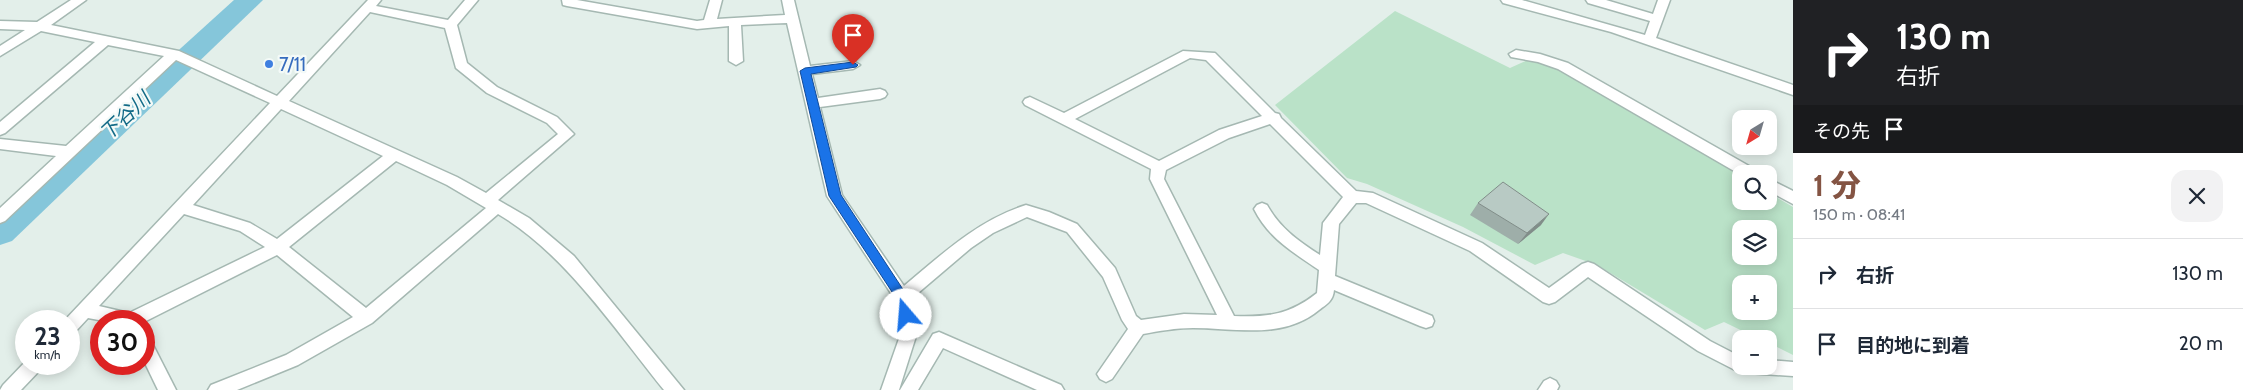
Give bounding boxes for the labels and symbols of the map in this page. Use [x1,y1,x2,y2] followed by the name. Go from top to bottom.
[832,14,874,65] pin
[279,53,306,76] place label: 7/11
[263,58,275,70] marker: 7/11
[95,85,157,145] water label: 下谷川
[1732,110,1778,155] north arrow
[879,288,931,340] position arrow
[90,310,155,375] speed limit sign: 30

